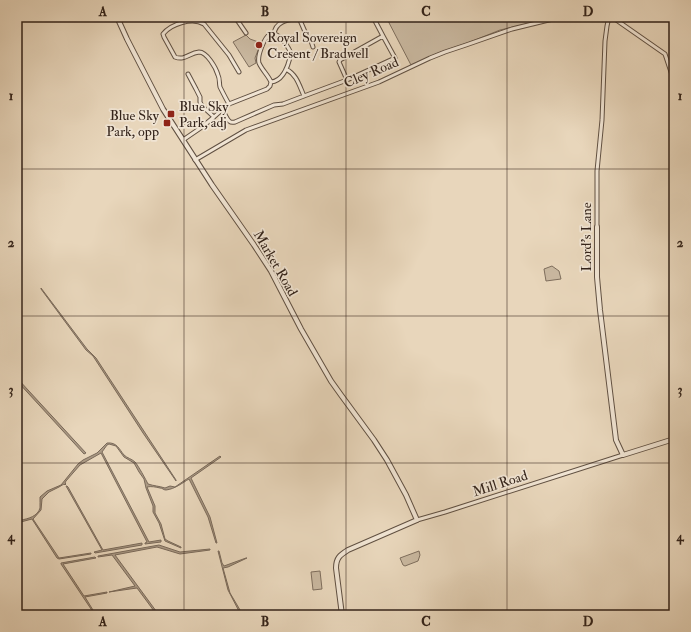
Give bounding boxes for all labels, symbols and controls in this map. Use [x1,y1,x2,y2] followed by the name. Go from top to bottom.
[98,4,108,20] text: A
[261,4,269,20] text: B
[421,4,431,20] text: C
[583,4,594,20] text: D
[267,29,369,62] place label: Royal Sovereign Cresent / Bradwell
[254,40,264,50] marker: Royal Sovereign Cresent / Bradwell
[341,53,402,93] street label: Cley Road
[9,88,14,104] text: 1
[678,88,683,104] text: 1
[179,98,229,131] place label: Blue Sky Park, adj
[106,107,160,141] place label: Blue Sky Park, opp
[166,109,176,119] marker: Blue Sky Park, adj
[162,118,172,128] marker: Blue Sky Park, opp
[578,202,595,272] street label: Lord's Lane
[250,227,301,299] street label: Market Road
[8,235,15,251] text: 2
[677,235,684,251] text: 2
[9,382,14,398] text: 3
[678,382,683,398] text: 3
[471,467,530,500] street label: Mill Road
[6,529,15,545] text: 4
[675,529,684,545] text: 4
[98,614,108,630] text: A
[261,614,269,630] text: B
[421,614,431,630] text: C
[583,614,594,630] text: D

